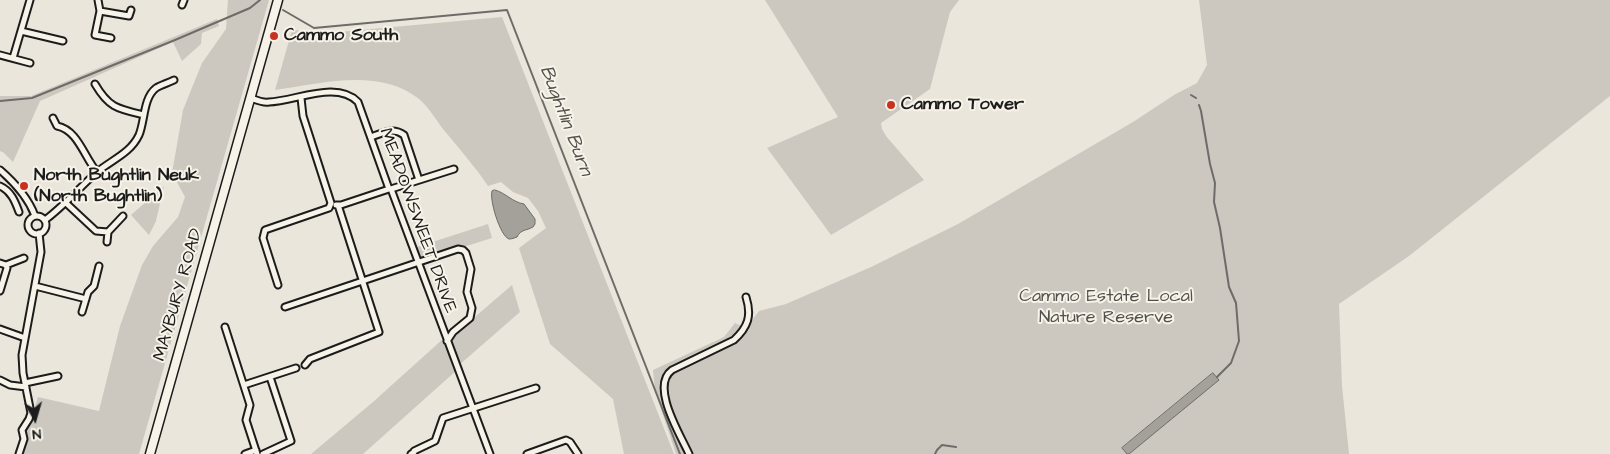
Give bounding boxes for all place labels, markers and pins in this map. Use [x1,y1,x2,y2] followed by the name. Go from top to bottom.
[284,25,398,47] place label: Cammo South
[268,30,280,42] marker: Cammo South
[901,94,1024,116] place label: Cammo Tower
[885,99,897,111] marker: Cammo Tower
[34,165,199,208] place label: North Bughtlin Neuk (North Bughtlin)
[18,180,30,192] marker: North Bughtlin Neuk (North Bughtlin)

